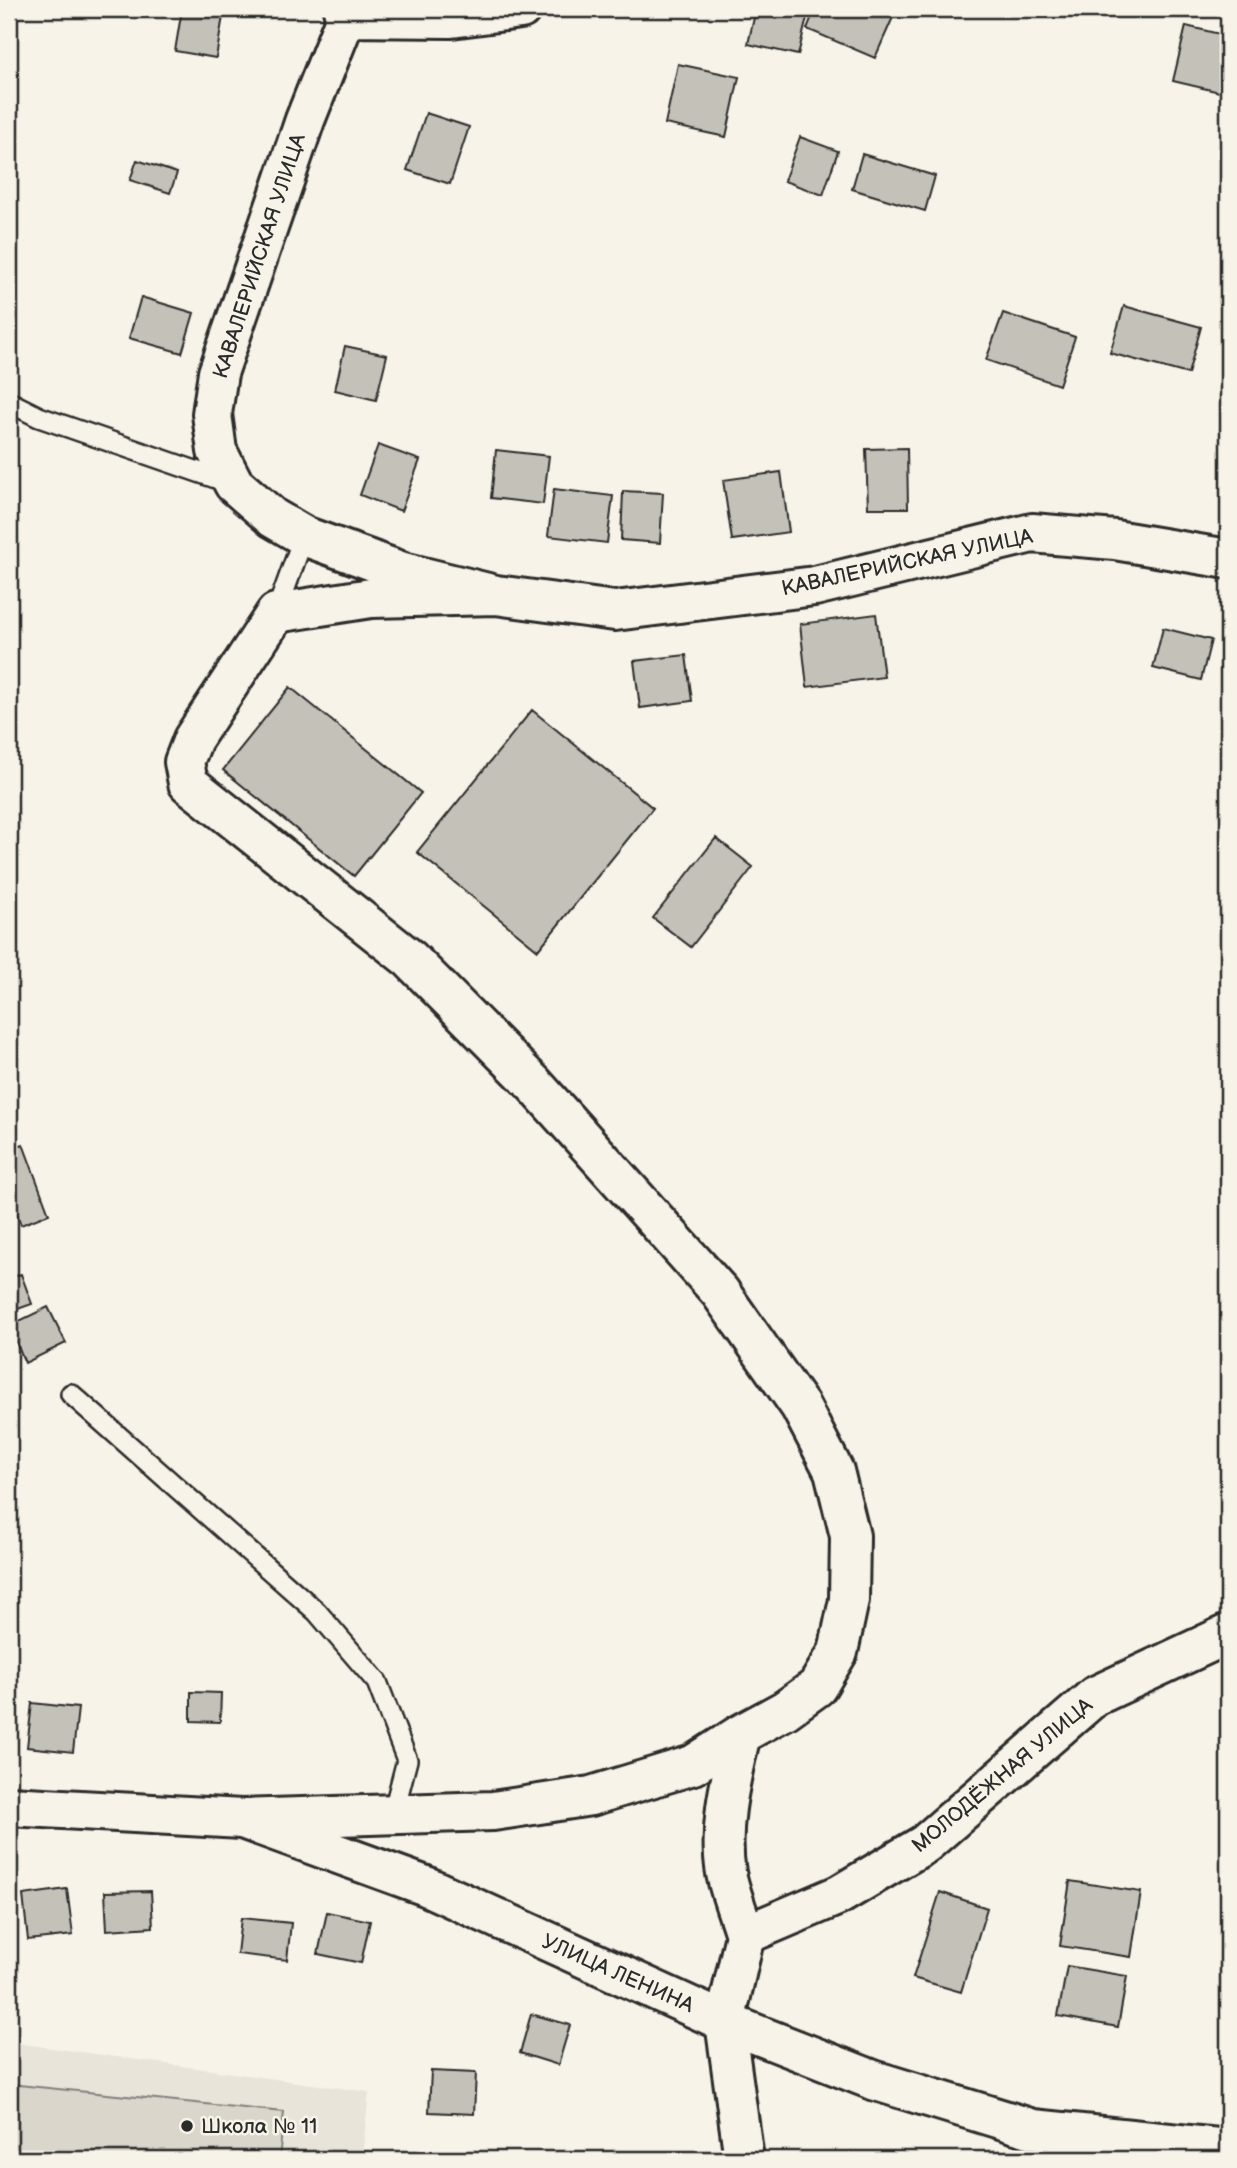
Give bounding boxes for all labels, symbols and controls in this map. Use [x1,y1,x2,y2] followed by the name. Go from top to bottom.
[208,130,311,382] street label: КАВАЛЕРИЙСКАЯ УЛИЦА
[779,524,1035,601] street label: КАВАЛЕРИЙСКАЯ УЛИЦА
[907,1693,1098,1858] street label: МОЛОДЁЖНАЯ УЛИЦА
[538,1929,698,2018] street label: УЛИЦА ЛЕНИНА
[201,2114,317,2139] place label: Школа № 11
[179,2118,195,2134] marker: Школа № 11

